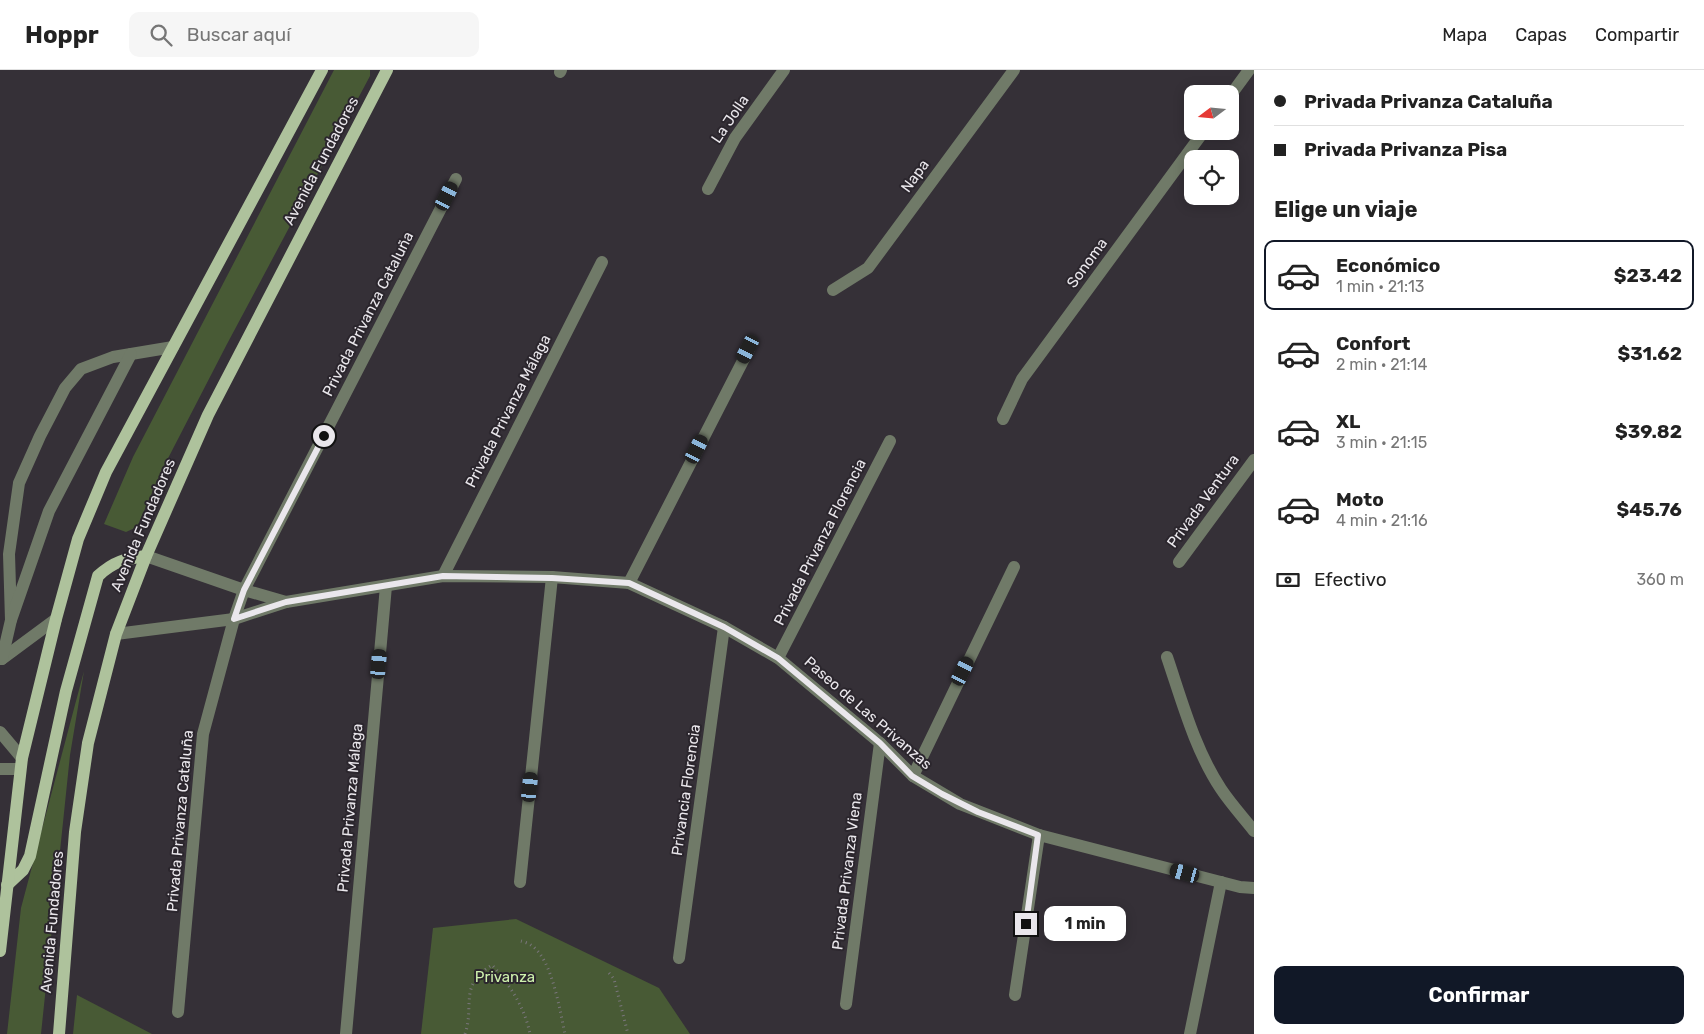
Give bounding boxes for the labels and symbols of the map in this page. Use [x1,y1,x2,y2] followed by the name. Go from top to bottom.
[1184,85,1239,140] north arrow
[707,92,753,146] street label: La Jolla
[280,93,363,228] street label: Avenida Fundadores
[897,156,933,196] street label: Napa
[433,179,460,213] car
[319,229,417,399] street label: Privada Privanza Cataluña
[1063,235,1111,291] street label: Sonoma
[462,331,554,491] street label: Privada Privanza Málaga
[734,332,761,366] car
[313,425,335,447] route start
[683,432,710,466] car
[1163,451,1243,551] street label: Privada Ventura
[107,455,179,594] street label: Avenida Fundadores
[770,456,870,628] street label: Privada Privanza Florencia
[370,648,387,680] car
[801,653,936,774] street label: Paseo de Las Privanzas
[949,654,976,688] car
[334,723,366,893] street label: Privada Privanza Málaga
[668,723,704,857] street label: Privancia Florencia
[163,729,197,913] street label: Privada Privanza Cataluña
[520,771,539,803] car
[828,791,866,951] street label: Privada Privanza Viena
[37,850,67,994] street label: Avenida Fundadores
[1168,862,1201,884] car
[1044,906,1126,942] callout: 1 min
[1015,913,1037,935] route end
[475,968,535,986] park label: Privanza

